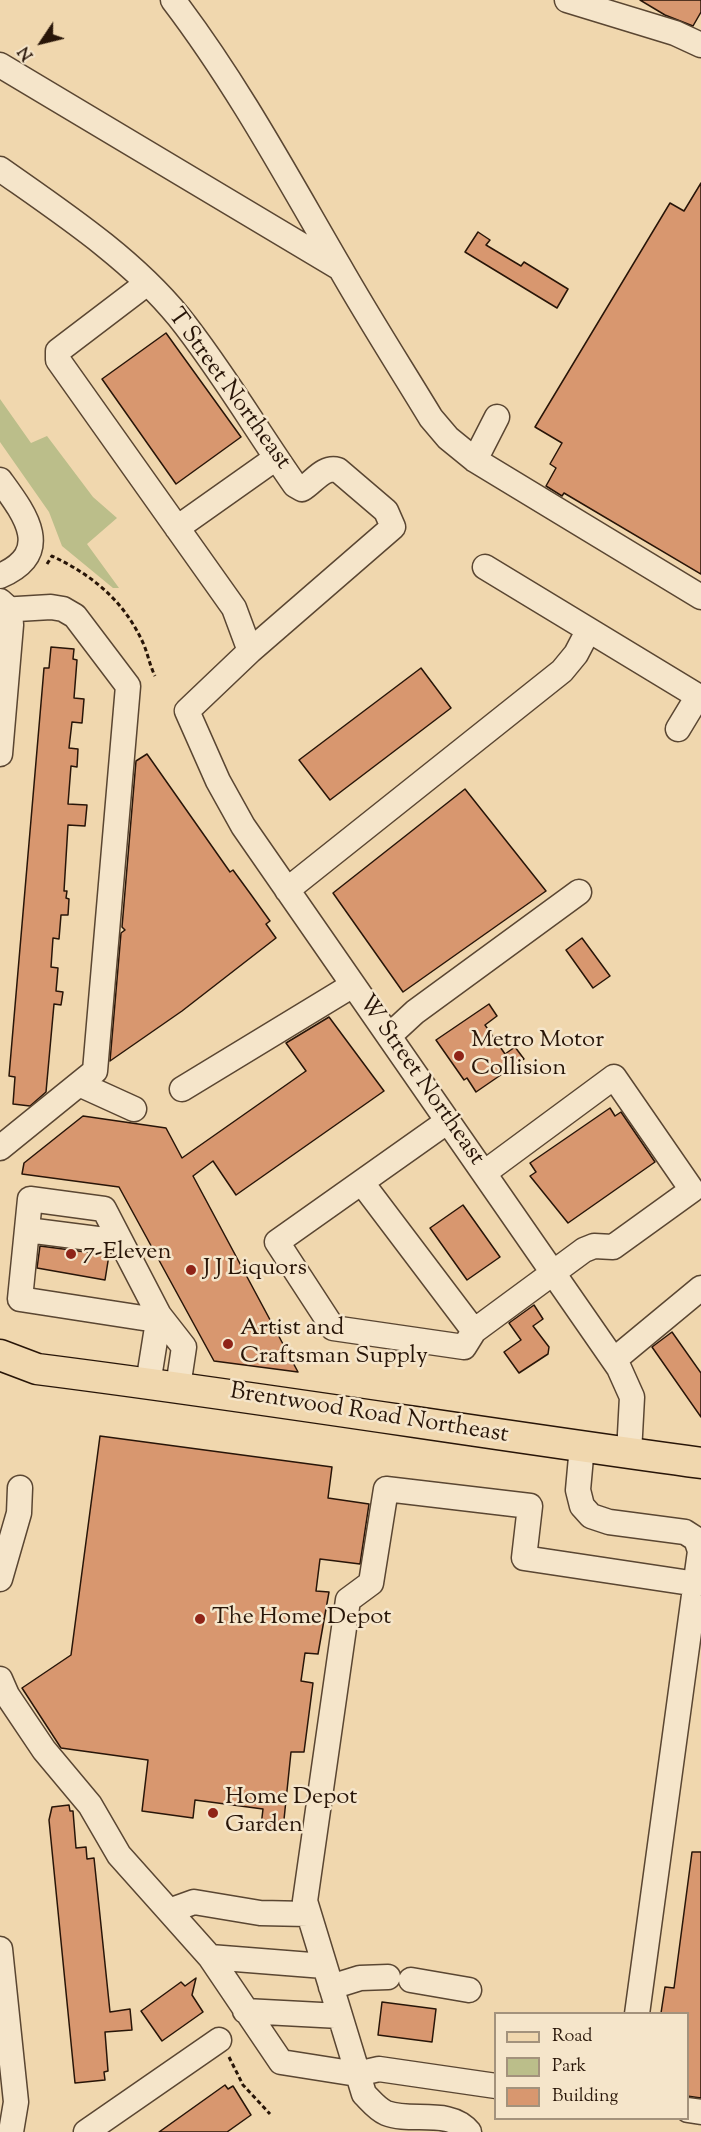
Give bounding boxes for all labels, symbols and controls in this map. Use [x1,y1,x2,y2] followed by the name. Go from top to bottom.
[12,12,72,72] north arrow
[14,41,40,64] text: N
[160,304,296,476] street label: T Street Northeast
[350,990,490,1172] street label: W Street Northeast
[471,1028,604,1084] place label: Metro Motor Collision
[452,1049,466,1063] marker: Metro Motor Collision
[83,1240,172,1268] place label: 7-Eleven
[64,1247,78,1261] marker: 7-Eleven
[203,1256,307,1284] place label: J J Liquors
[184,1263,198,1277] marker: J J Liquors
[240,1316,428,1372] place label: Artist and Craftsman Supply
[221,1337,235,1351] marker: Artist and Craftsman Supply
[228,1379,510,1451] street label: Brentwood Road Northeast
[212,1605,392,1633] place label: The Home Depot
[193,1612,207,1626] marker: The Home Depot
[225,1785,358,1841] place label: Home Depot Garden
[206,1806,220,1820] marker: Home Depot Garden
[494,2012,689,2120] legend
[552,2024,592,2050] text: Road
[552,2054,586,2080] text: Park
[552,2084,618,2110] text: Building

